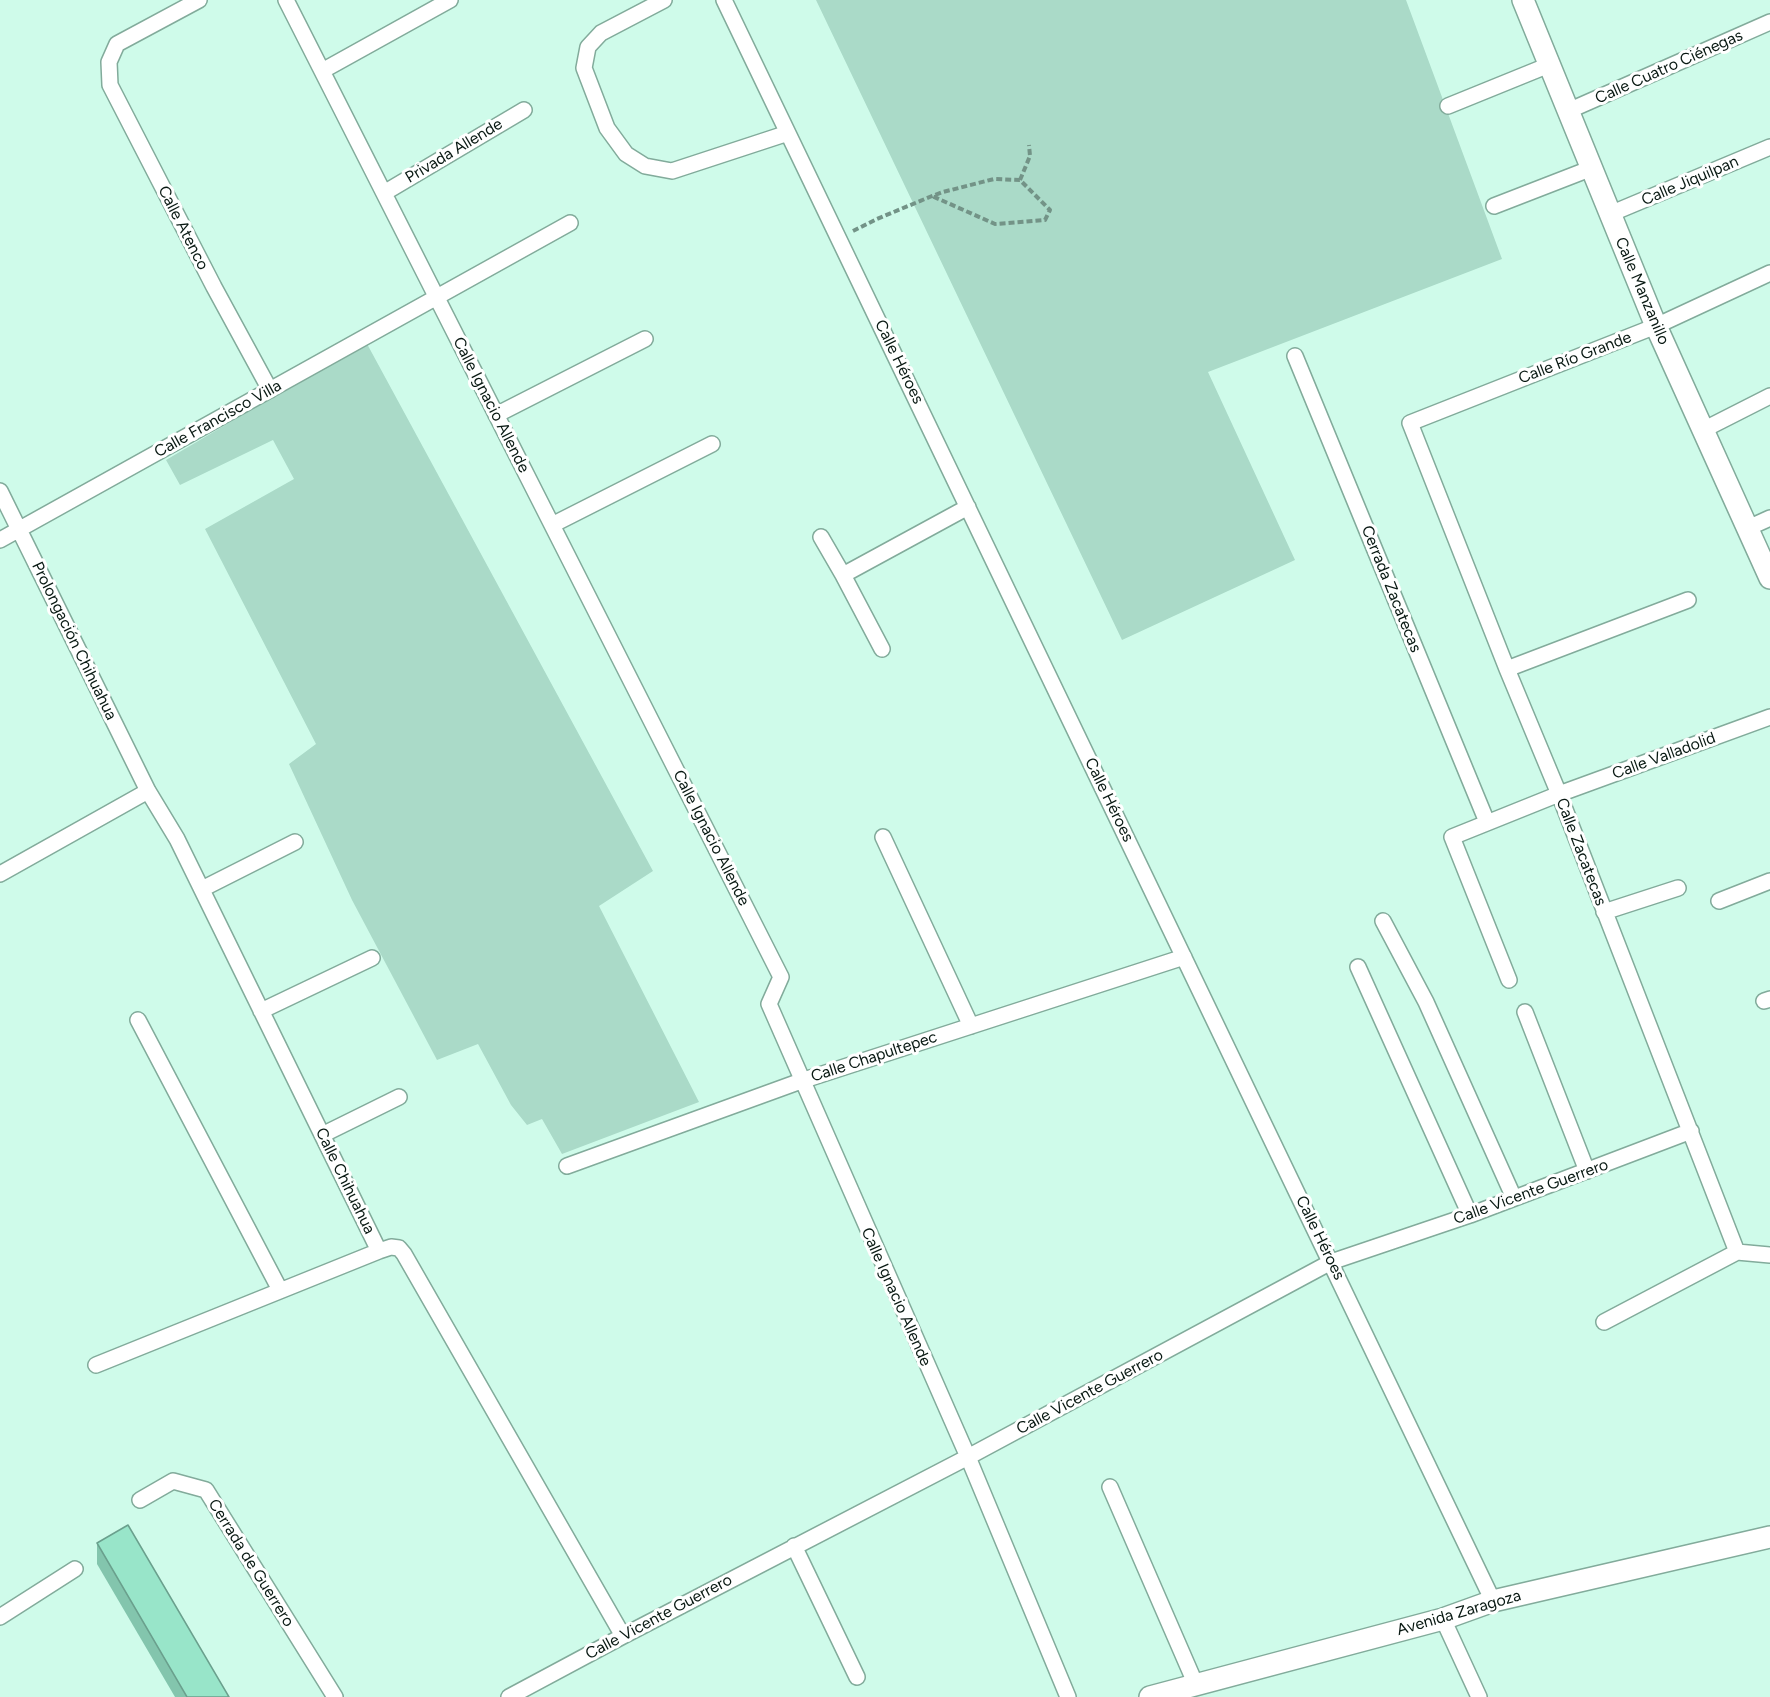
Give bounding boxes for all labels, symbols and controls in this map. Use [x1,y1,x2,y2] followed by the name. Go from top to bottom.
[1592,26,1746,108] street label: Calle Cuatro Ciénegas
[402,115,506,187] street label: Privada Allende
[1639,152,1741,210] street label: Calle Jiquilpan
[154,183,212,273] street label: Calle Atenco
[1611,234,1673,348] street label: Calle Manzanillo
[870,317,928,407] street label: Calle Héroes
[1516,328,1634,388] street label: Calle Río Grande
[449,334,533,476] street label: Calle Ignacio Allende
[151,376,285,462] street label: Calle Francisco Villa
[1357,523,1425,655] street label: Cerrada Zacatecas
[27,559,121,723] street label: Prolongación Chihuahua
[1610,728,1718,784] street label: Calle Valladolid
[1080,755,1138,845] street label: Calle Héroes
[669,767,753,909] street label: Calle Ignacio Allende
[1552,795,1610,909] street label: Calle Zacatecas
[808,1028,940,1086] street label: Calle Chapultepec
[311,1125,379,1237] street label: Calle Chihuahua
[1451,1155,1611,1229] street label: Calle Vicente Guerrero
[1291,1193,1349,1283] street label: Calle Héroes
[857,1225,935,1369] street label: Calle Ignacio Allende
[1013,1345,1167,1439] street label: Calle Vicente Guerrero
[204,1496,298,1630] street label: Cerrada de Guerrero
[582,1570,736,1664] street label: Calle Vicente Guerrero
[1395,1586,1523,1640] street label: Avenida Zaragoza

